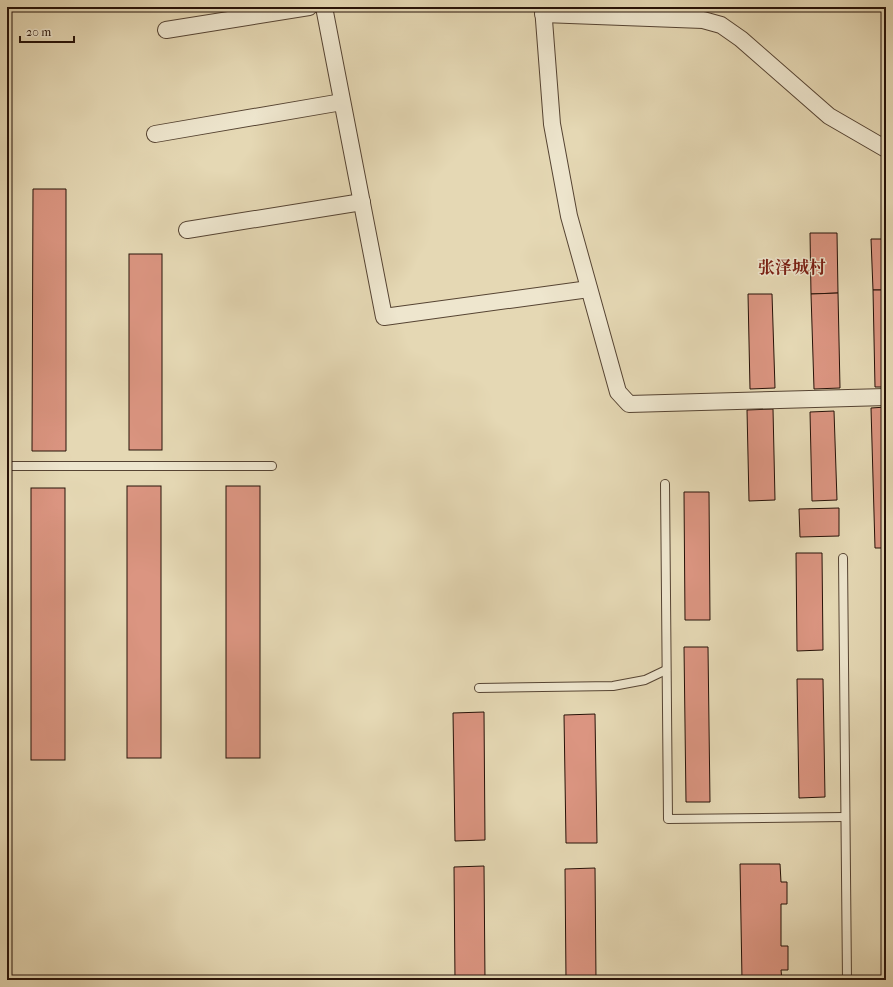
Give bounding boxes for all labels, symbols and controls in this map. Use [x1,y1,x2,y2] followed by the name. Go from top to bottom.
[20,18,74,44] scale bar
[26,25,51,39] text: 20 m
[758,257,826,277] district label: 张泽城村

